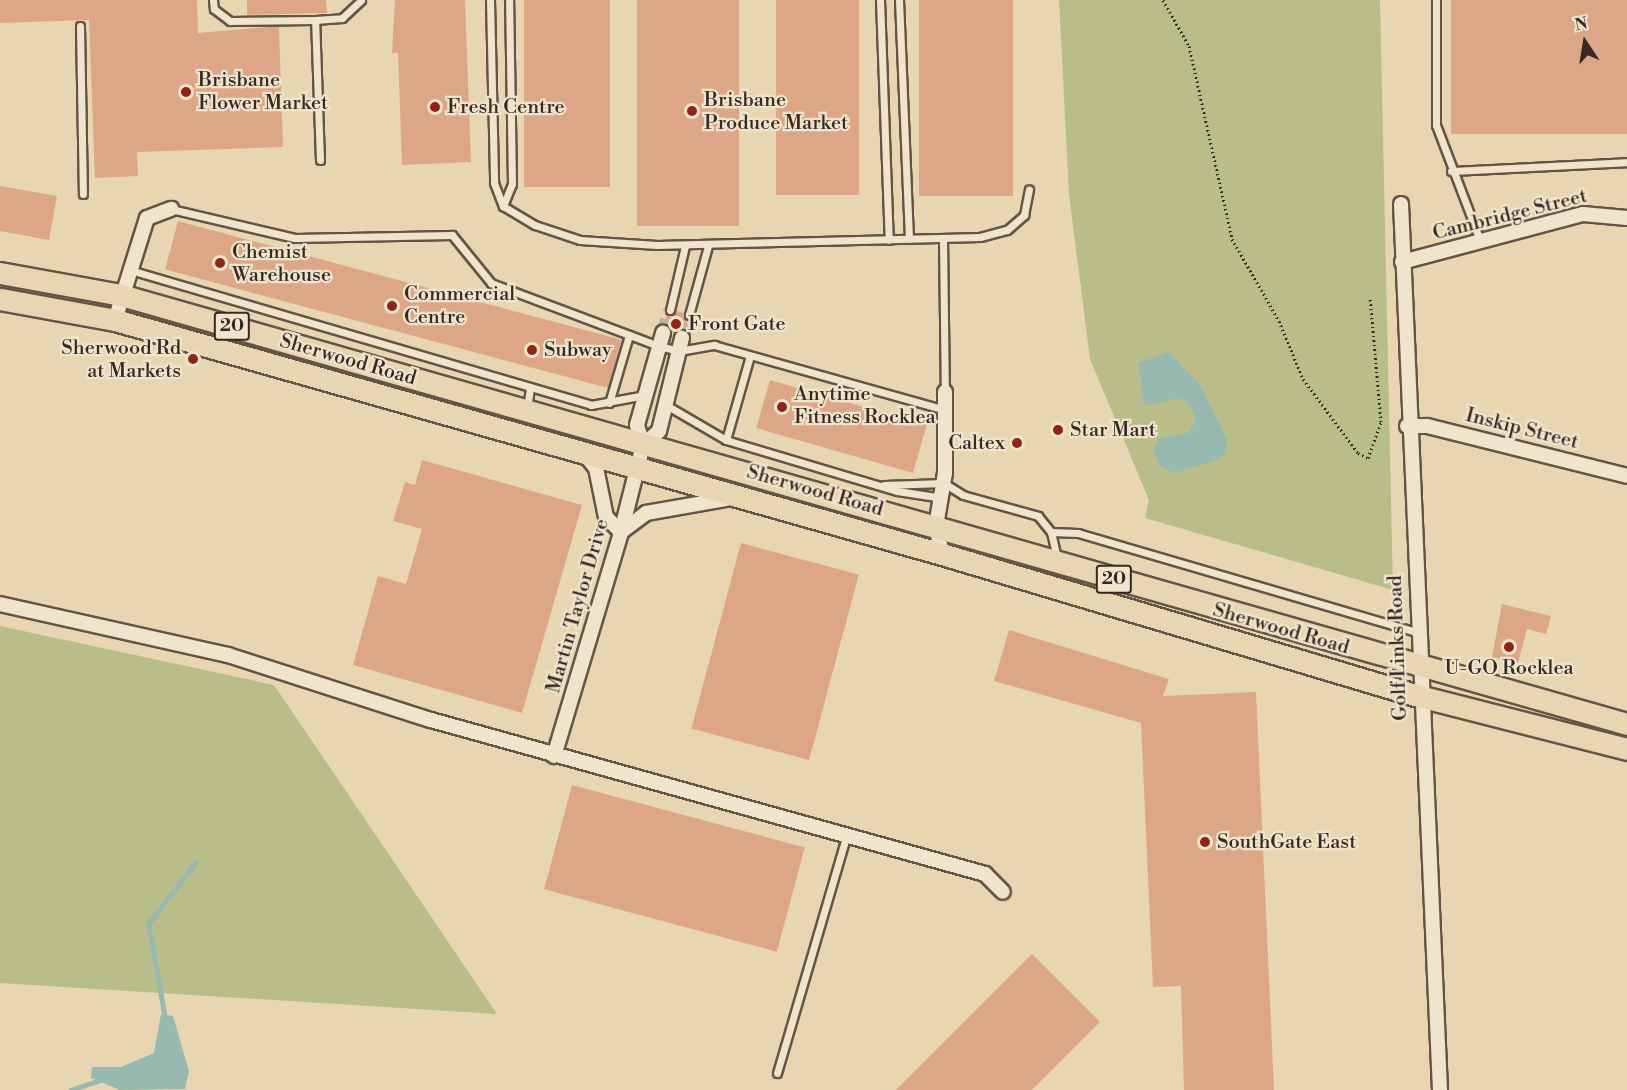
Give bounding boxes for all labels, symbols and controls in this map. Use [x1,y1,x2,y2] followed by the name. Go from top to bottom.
[1555,12,1615,72] north arrow
[1573,13,1590,35] text: N
[198,68,328,115] place label: Brisbane Flower Market
[179,85,193,99] marker: Brisbane Flower Market
[704,88,848,135] place label: Brisbane Produce Market
[447,95,565,119] place label: Fresh Centre
[428,100,442,114] marker: Fresh Centre
[685,104,699,118] marker: Brisbane Produce Market
[1430,184,1590,246] street label: Cambridge Street
[232,240,331,287] place label: Chemist Warehouse
[213,256,227,270] marker: Chemist Warehouse
[404,282,515,329] place label: Commercial Centre
[385,299,399,313] marker: Commercial Centre
[212,311,252,341] road number: 20
[688,312,786,336] place label: Front Gate
[669,317,683,331] marker: Front Gate
[277,329,419,391] street label: Sherwood Road
[61,336,181,383] place label: Sherwood Rd at Markets
[544,338,612,362] place label: Subway
[525,343,539,357] marker: Subway
[186,352,200,366] marker: Sherwood Rd at Markets
[794,383,936,430] place label: Anytime Fitness Rocklea
[775,400,789,414] marker: Anytime Fitness Rocklea
[1463,403,1581,455] street label: Inskip Street
[1070,418,1156,442] place label: Star Mart
[1051,423,1065,437] marker: Star Mart
[948,431,1005,455] place label: Caltex
[1010,436,1024,450] marker: Caltex
[744,460,886,522] street label: Sherwood Road
[542,516,614,696] street label: Martin Taylor Drive
[1094,564,1134,594] road number: 20
[1383,575,1413,721] street label: Golf Links Road
[1210,598,1352,660] street label: Sherwood Road
[1502,640,1516,654] marker: U-GO Rocklea
[1444,656,1574,680] place label: U-GO Rocklea
[1217,830,1356,854] place label: SouthGate East
[1198,835,1212,849] marker: SouthGate East

